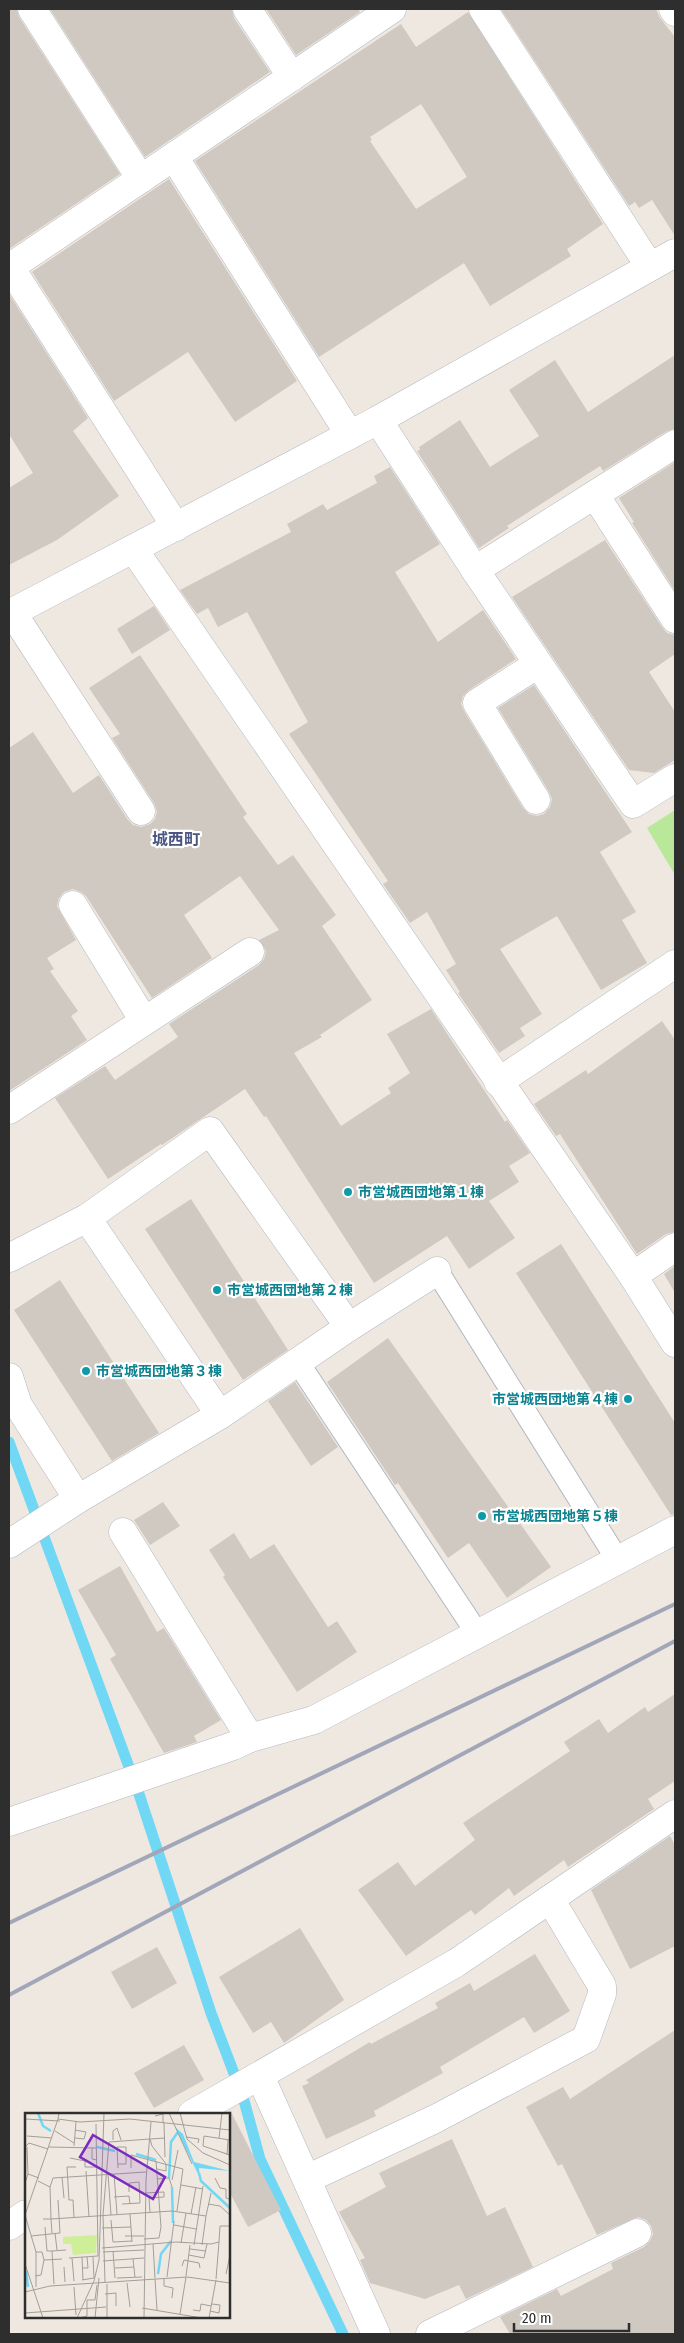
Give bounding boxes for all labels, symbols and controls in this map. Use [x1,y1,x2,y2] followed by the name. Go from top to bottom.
[152,830,200,849] district label: 城西町
[358,1184,484,1201] place label: 市営城西団地第１棟
[342,1186,354,1198] marker: 市営城西団地第１棟
[227,1282,353,1299] place label: 市営城西団地第２棟
[211,1284,223,1296] marker: 市営城西団地第２棟
[96,1363,222,1380] place label: 市営城西団地第３棟
[80,1365,92,1377] marker: 市営城西団地第３棟
[492,1391,618,1408] place label: 市営城西団地第４棟
[622,1393,634,1405] marker: 市営城西団地第４棟
[492,1508,618,1525] place label: 市営城西団地第５棟
[476,1510,488,1522] marker: 市営城西団地第５棟
[25,2113,230,2318] inset map
[514,2300,629,2332] scale bar
[522,2309,552,2327] text: 20 m

